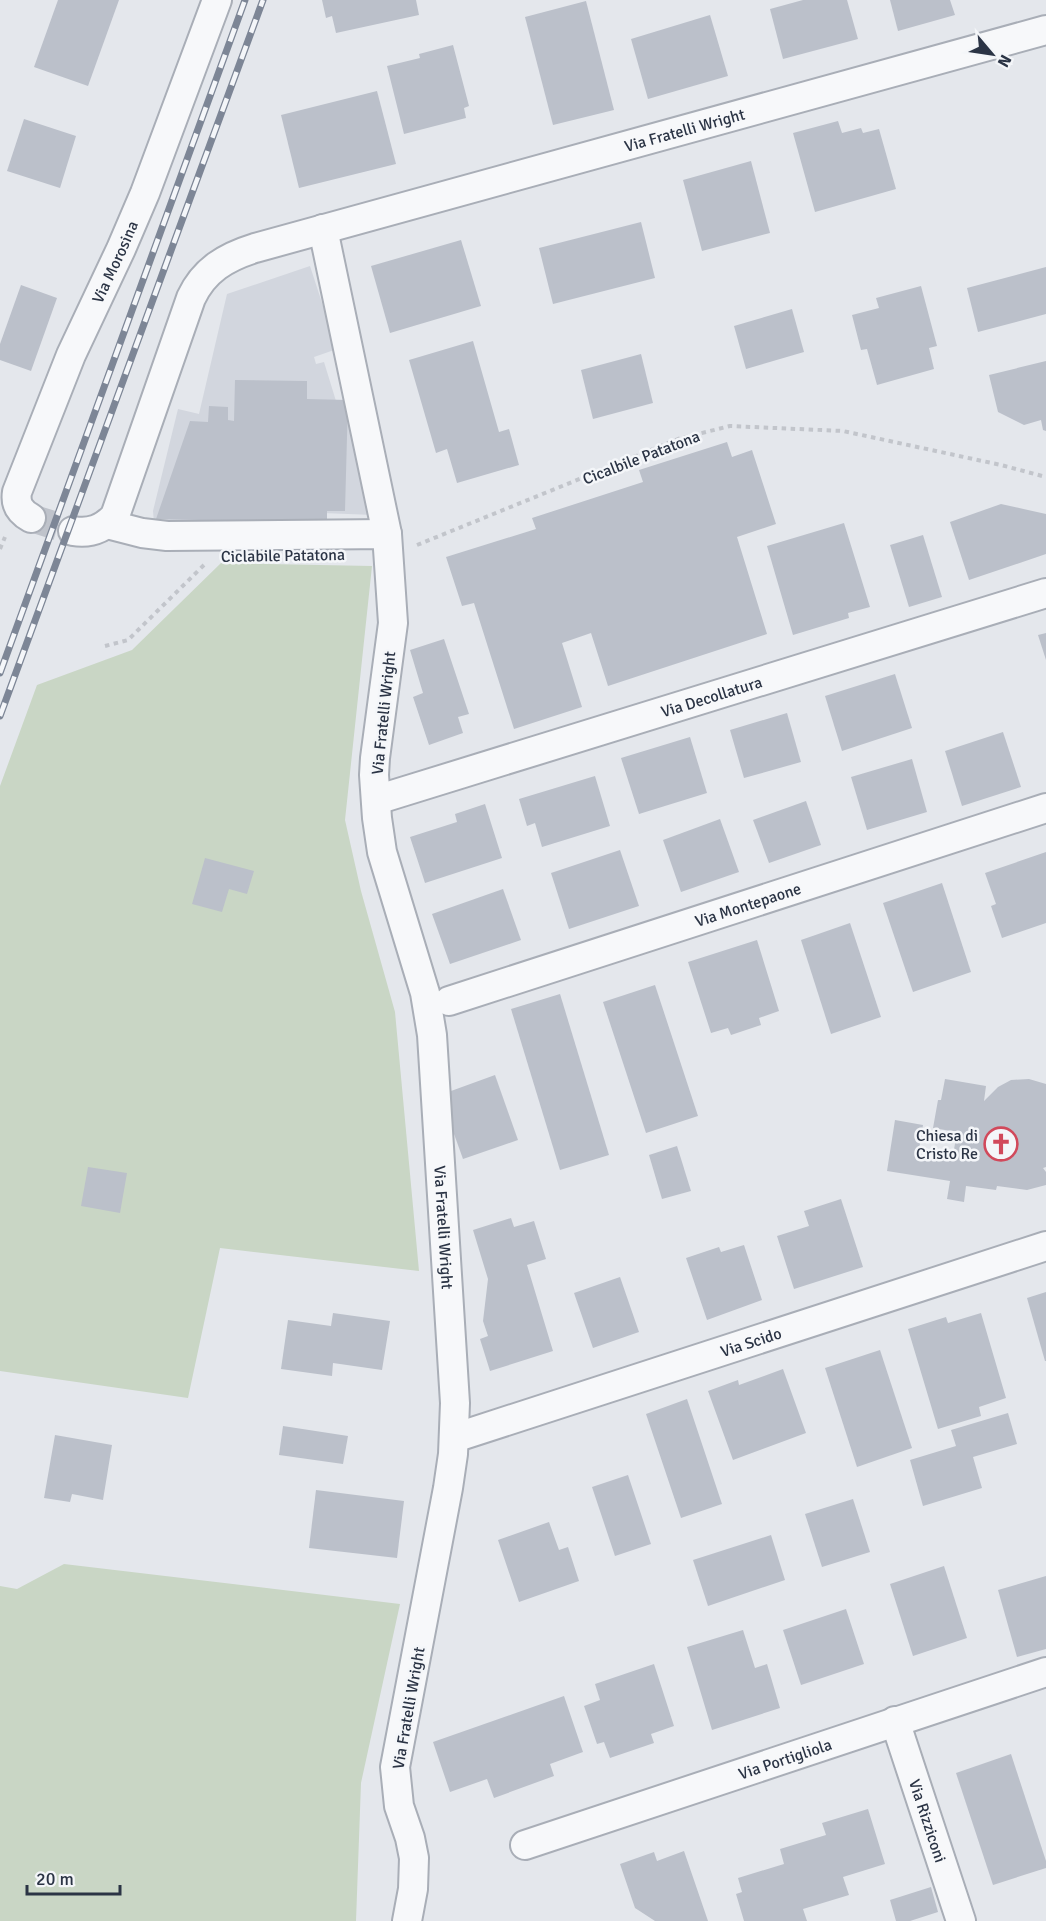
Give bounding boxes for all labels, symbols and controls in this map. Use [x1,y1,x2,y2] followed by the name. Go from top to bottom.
[962,24,1022,84] north arrow
[993,51,1016,71] text: N
[622,104,748,157] street label: Via Fratelli Wright
[88,218,143,307] street label: Via Morosina
[580,426,703,489] street label: Cicalbile Patatona
[221,545,345,567] street label: Ciclabile Patatona
[368,650,400,776] street label: Via Fratelli Wright
[659,672,765,722] street label: Via Decollatura
[693,879,804,932] street label: Via Montepaone
[916,1126,978,1164] place label: Chiesa di Cristo Re
[983,1126,1019,1162] church icon: Chiesa di Cristo Re
[429,1165,457,1290] street label: Via Fratelli Wright
[718,1323,784,1362] street label: Via Scido
[388,1645,430,1771] street label: Via Fratelli Wright
[736,1735,835,1784] street label: Via Portigliola
[904,1777,950,1865] street label: Via Rizziconi
[27,1858,120,1896] scale bar
[36,1868,74,1890] text: 20 m

